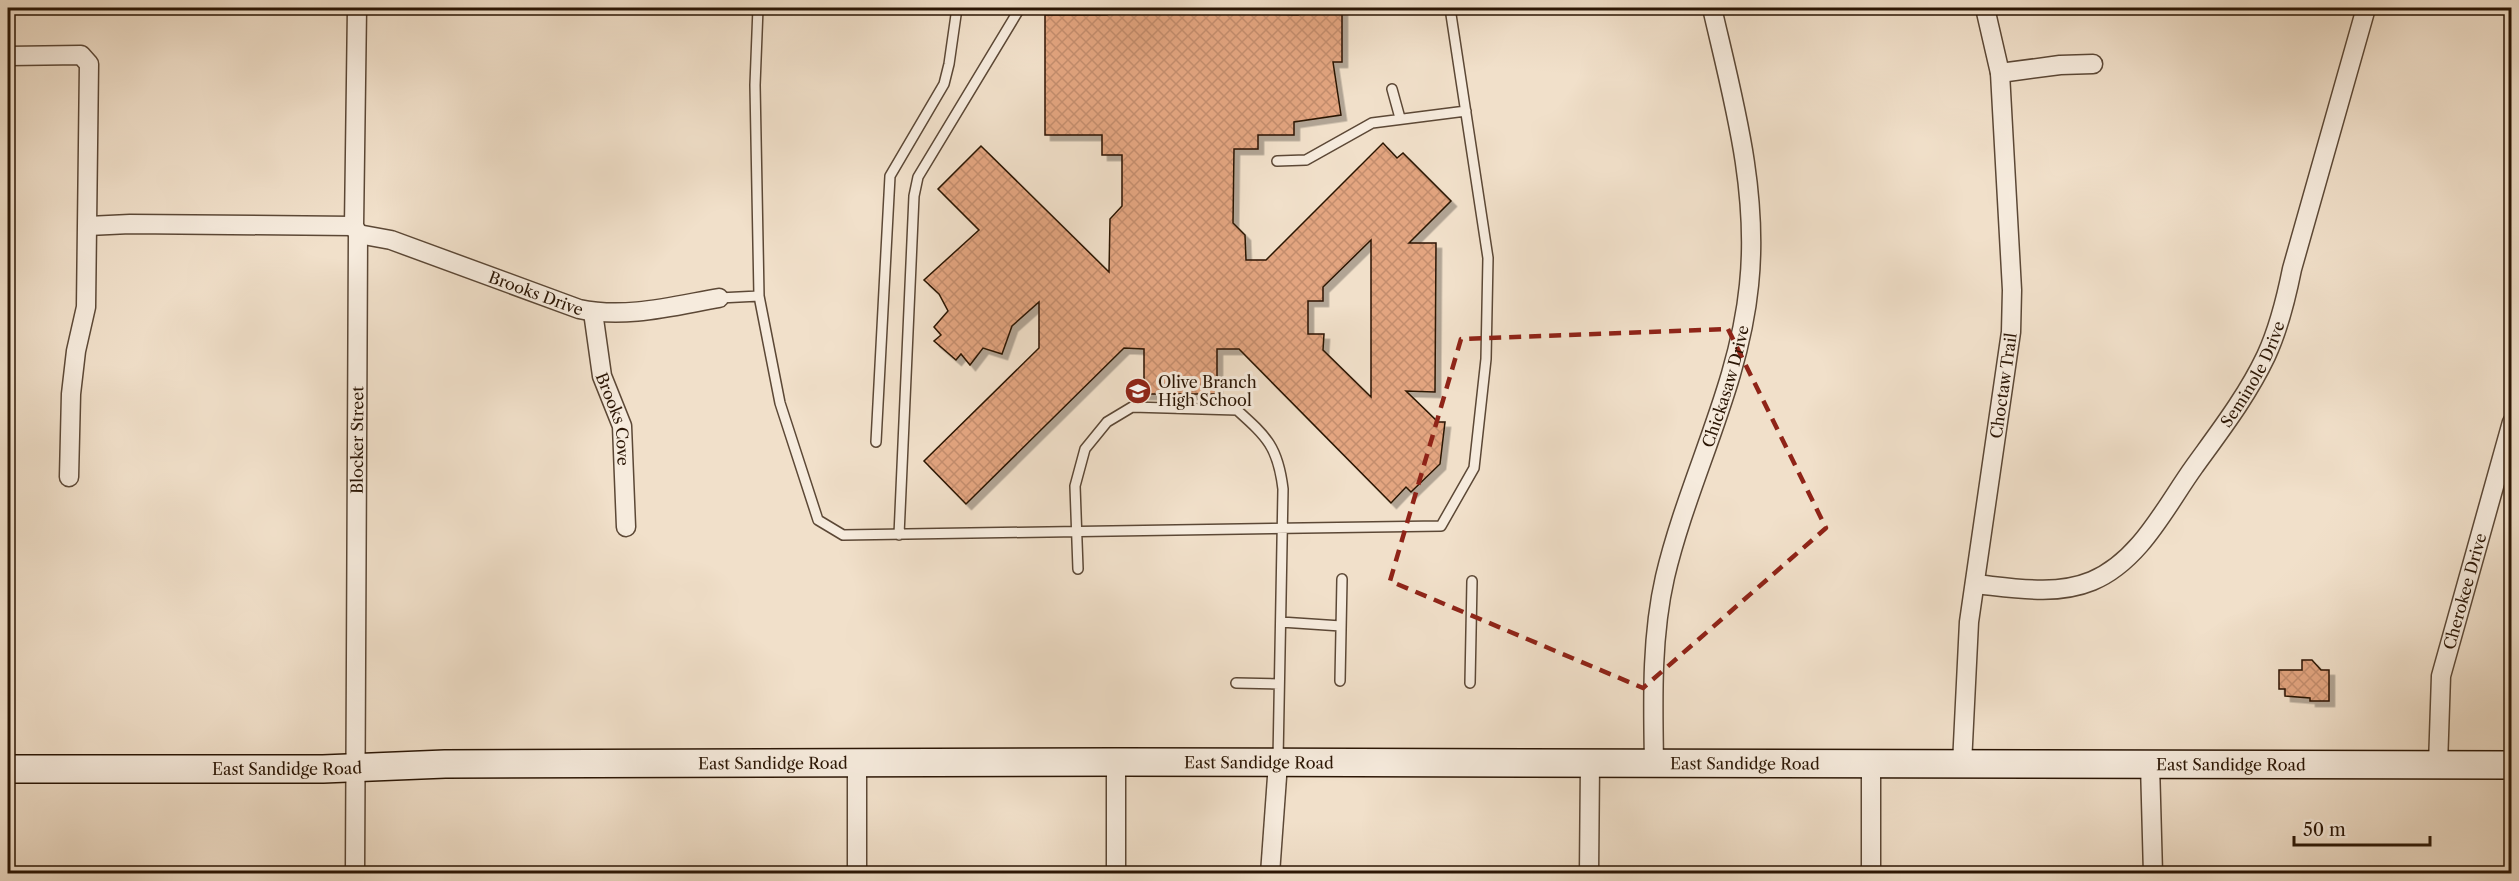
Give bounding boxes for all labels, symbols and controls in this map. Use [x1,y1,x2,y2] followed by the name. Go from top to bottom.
[486,267,586,320] street label: Brooks Drive
[2216,318,2289,431] street label: Seminole Drive
[1697,323,1753,450] street label: Chickasaw Drive
[1986,331,2021,440] street label: Choctaw Trail
[592,370,634,466] street label: Brooks Cove
[1158,372,1257,410] place label: Olive Branch High School
[1123,376,1153,406] school or university icon: Olive Branch High School
[347,386,367,494] street label: Blocker Street
[2439,531,2490,652] street label: Cherokee Drive
[1184,752,1334,772] street label: East Sandidge Road
[698,753,848,773] street label: East Sandidge Road
[1670,753,1820,774] street label: East Sandidge Road
[2156,754,2306,775] street label: East Sandidge Road
[212,757,363,779] street label: East Sandidge Road
[2294,809,2430,847] scale bar
[2303,819,2346,841] text: 50 m

